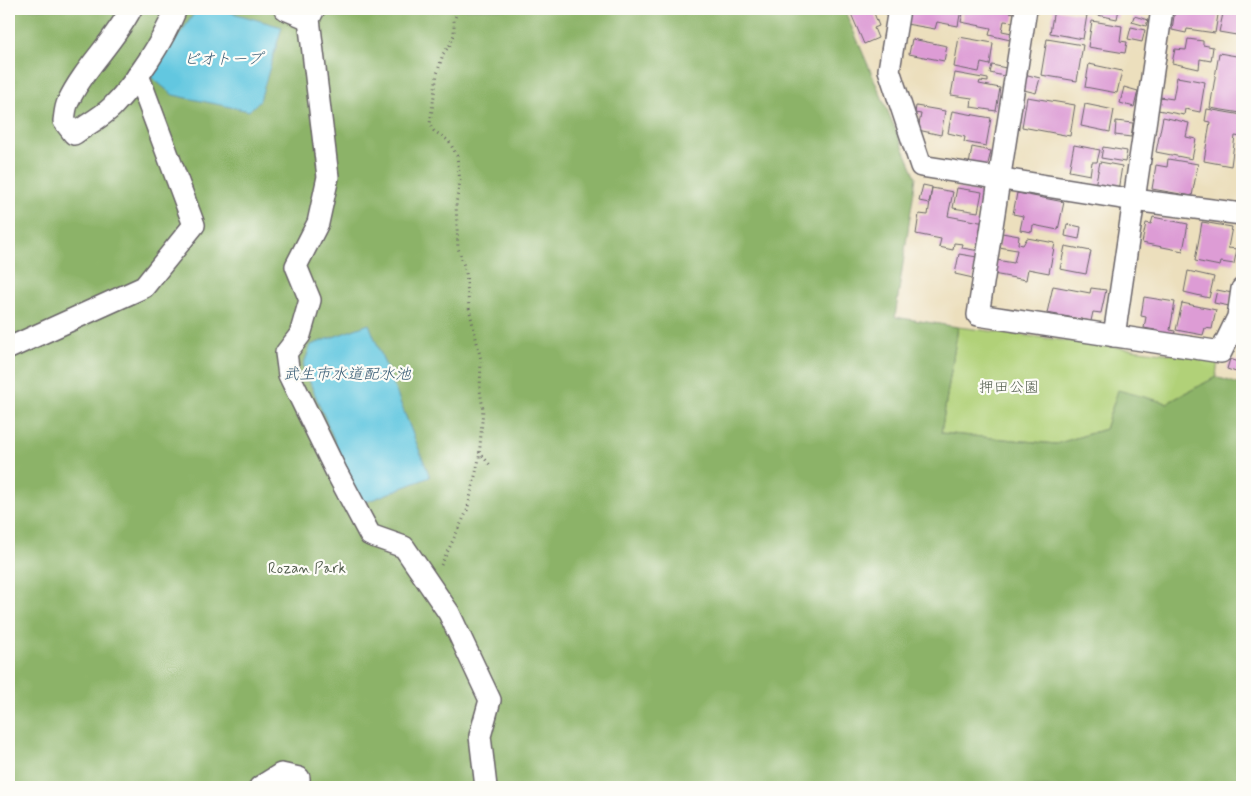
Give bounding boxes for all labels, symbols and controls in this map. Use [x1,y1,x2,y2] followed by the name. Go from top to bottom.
[183,49,266,70] water label: ビオトープ
[283,364,412,385] water label: 武生市水道配水池
[979,378,1039,398] park label: 押田公園
[268,559,346,579] park label: Rozan Park

